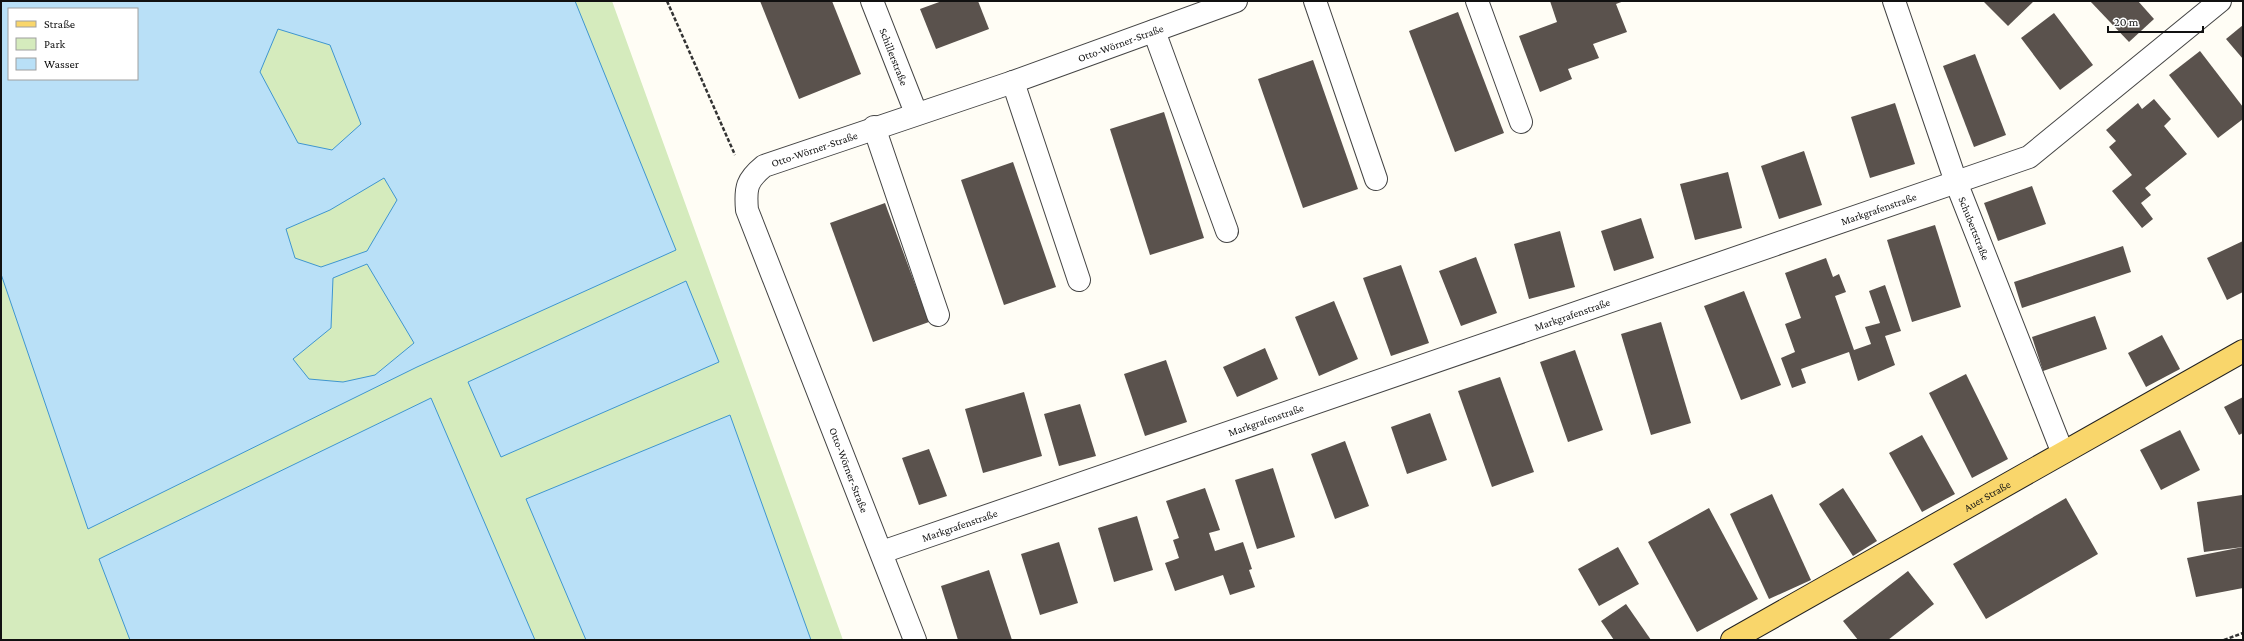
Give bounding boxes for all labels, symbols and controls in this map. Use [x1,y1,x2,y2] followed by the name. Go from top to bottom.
[8,8,138,80] legend
[2108,8,2203,34] scale bar
[2114,15,2139,29] text: 20 m
[44,17,75,31] text: Straße
[1076,22,1165,64] street label: Otto-Wörner-Straße
[877,26,911,87] street label: Schillerstraße
[44,37,66,51] text: Park
[44,57,80,71] text: Wasser
[770,129,859,169] street label: Otto-Wörner-Straße
[1839,190,1918,227] street label: Markgrafenstraße
[1956,195,1992,262] street label: Schubertstraße
[1533,296,1612,333] street label: Markgrafenstraße
[1227,401,1305,438] street label: Markgrafenstraße
[827,426,871,514] street label: Otto-Wörner-Straße
[1962,478,2013,514] street label: Auer Straße
[920,507,999,544] street label: Markgrafenstraße

